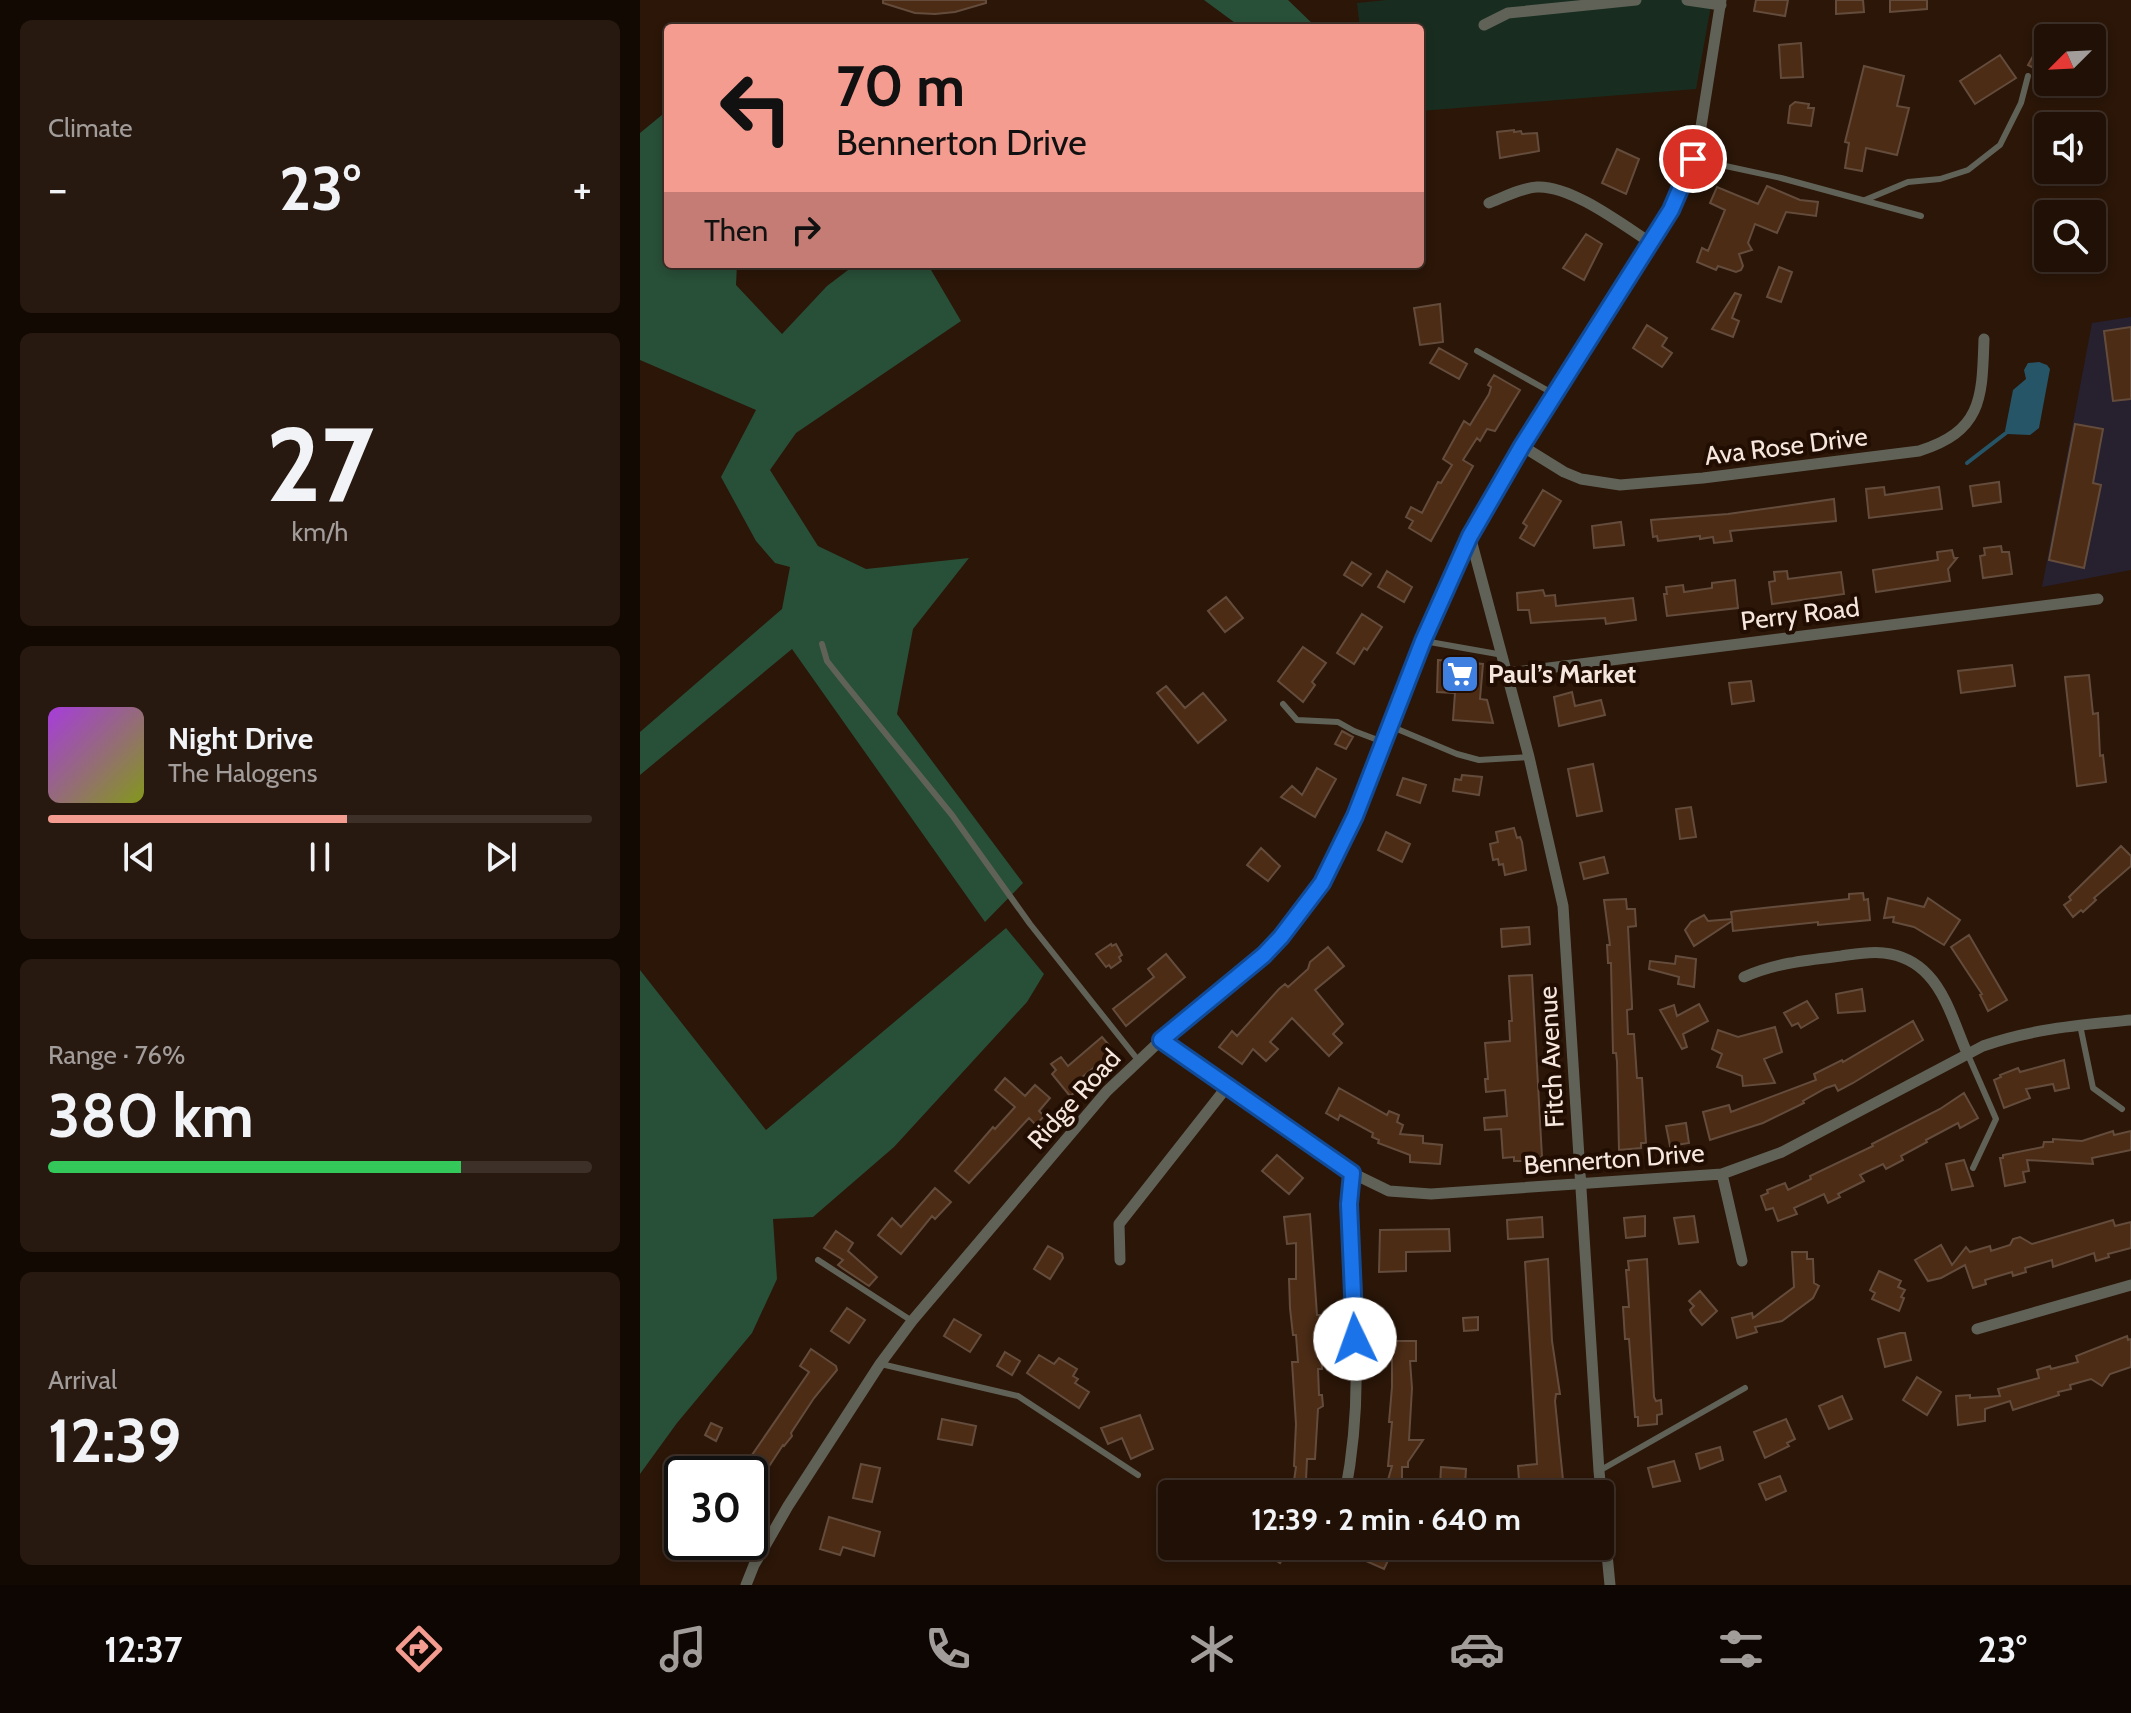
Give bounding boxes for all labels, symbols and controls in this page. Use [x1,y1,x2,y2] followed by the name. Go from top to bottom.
[2034,24,2106,96] north arrow
[2034,24,2106,272] map controls
[836,52,965,120] text: 70 m
[704,56,808,160] icon: left
[48,112,133,144] text: Climate
[2034,112,2106,184] button: sound
[836,120,1087,164] text: Bennerton Drive
[1659,125,1727,193] pin
[1671,137,1715,181] icon: arrive
[279,152,361,225] text: 23°
[48,162,67,215] text: −
[573,162,592,215] text: +
[2034,200,2106,272] button: search
[784,208,828,252] icon: right
[704,212,768,249] text: Then
[266,401,374,527] text: 27
[1703,420,1869,472] street label: Ava Rose Drive
[292,516,348,548] text: km/h
[1739,591,1861,637] street label: Perry Road
[1439,653,1481,695] supermarket icon: Paul’s Market
[1488,658,1636,690] place label: Paul’s Market
[168,720,313,757] text: Night Drive
[168,757,317,789] text: The Halogens
[117,835,161,879] icon: previous
[298,835,342,879] icon: pause
[479,835,523,879] icon: next
[1531,985,1571,1129] street label: Fitch Avenue
[48,1039,185,1071] text: Range · 76%
[1021,1042,1127,1156] street label: Ridge Road
[48,1079,254,1152] text: 380 km
[1523,1137,1705,1181] street label: Bennerton Drive
[1313,1297,1397,1381] position arrow
[48,1364,117,1396] text: Arrival
[48,1404,181,1477] text: 12:39
[664,1456,768,1560] speed limit sign: 30
[1251,1501,1521,1538] text: 12:39 · 2 min · 640 m
[391,1621,447,1677] icon: directions
[655,1621,711,1677] icon: music
[920,1621,976,1677] icon: phone
[1184,1621,1240,1677] icon: climate
[1449,1621,1505,1677] icon: car
[1713,1621,1769,1677] icon: filters
[104,1627,182,1671] text: 12:37
[1978,1627,2027,1671] text: 23°

